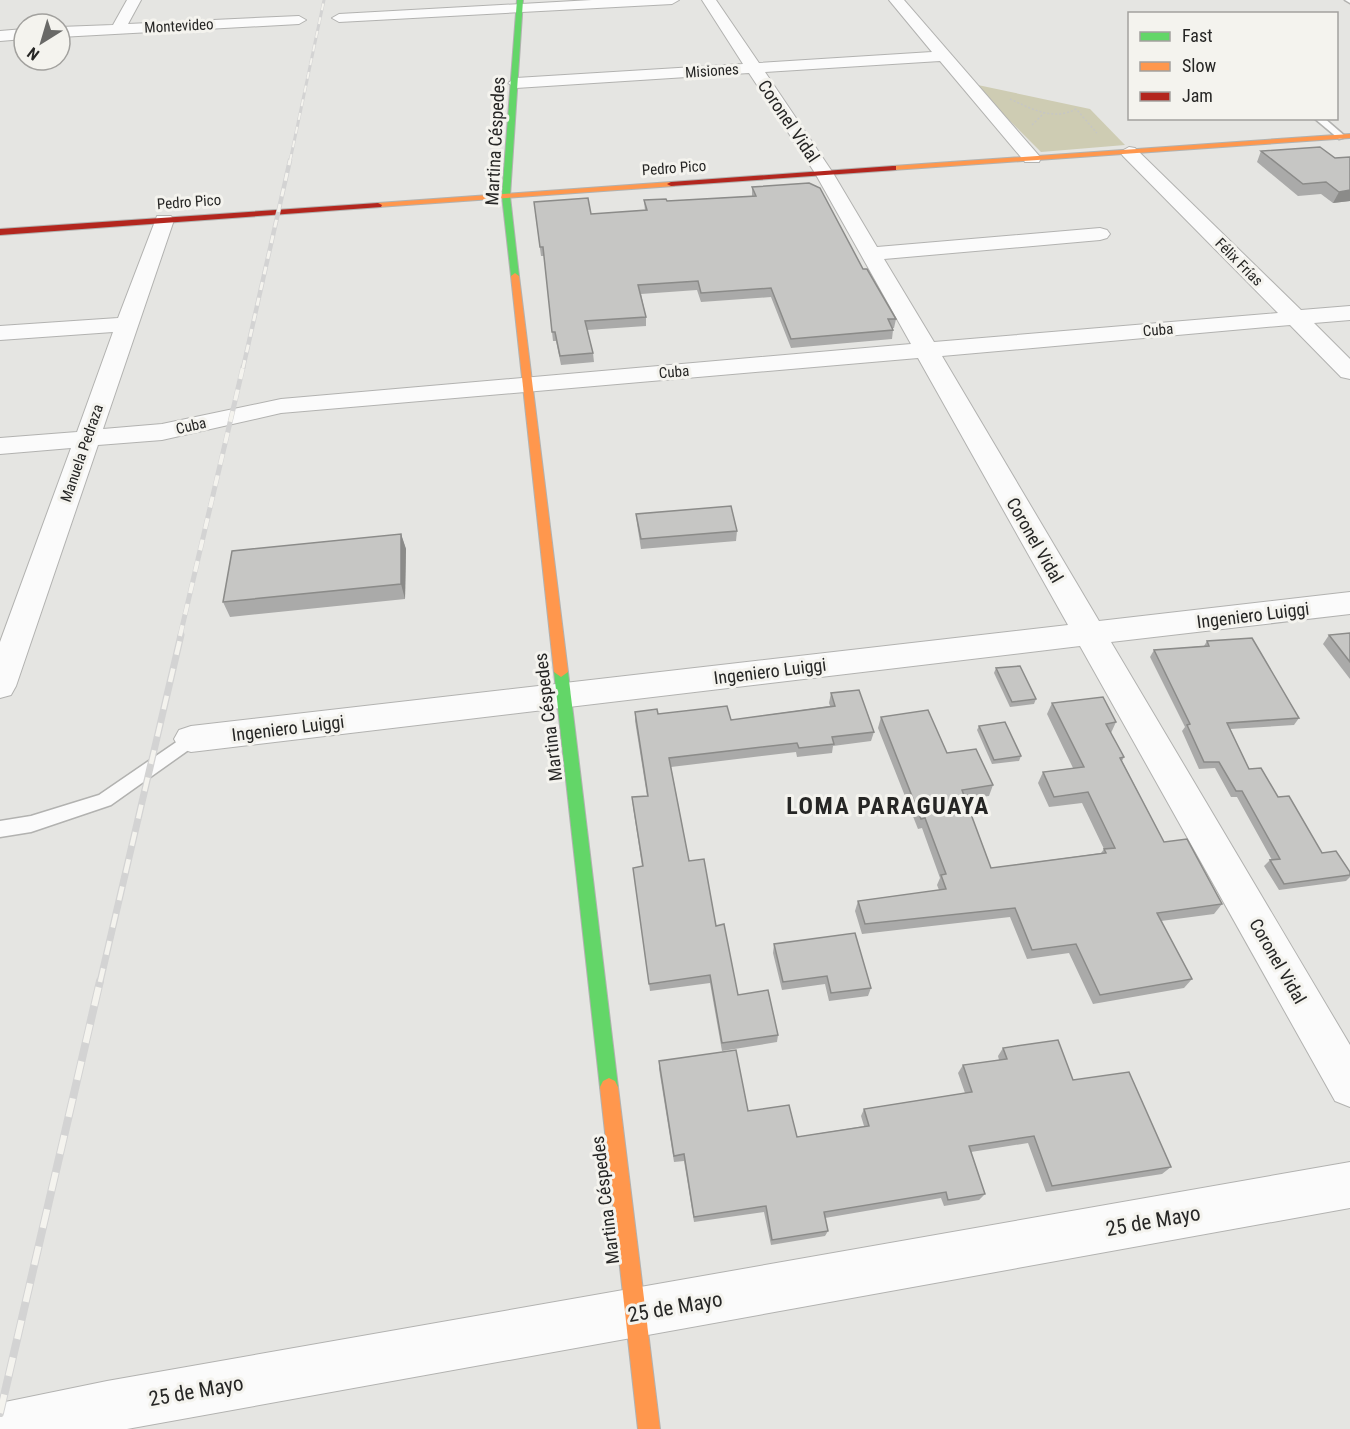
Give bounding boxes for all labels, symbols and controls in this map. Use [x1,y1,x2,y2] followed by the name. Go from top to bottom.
[12,12,72,72] north arrow
[1128,12,1338,120] legend
[144,15,214,37] street label: Montevideo
[1182,25,1213,46] text: Fast
[24,43,43,64] text: N
[1182,55,1217,76] text: Slow
[685,60,740,82] street label: Misiones
[481,76,509,206] street label: Martina Céspedes
[754,76,824,166] street label: Coronel Vidal
[1182,85,1213,106] text: Jam
[641,157,707,179] street label: Pedro Pico
[156,191,222,213] street label: Pedro Pico
[1211,234,1267,290] street label: Félix Frías
[1142,320,1174,340] street label: Cuba
[658,362,690,382] street label: Cuba
[57,402,107,504] street label: Manuela Pedraza
[174,414,208,438] street label: Cuba
[1002,494,1068,586] street label: Coronel Vidal
[1196,598,1310,632] street label: Ingeniero Luiggi
[530,652,566,782] street label: Martina Céspedes
[713,654,827,688] street label: Ingeniero Luiggi
[231,711,345,745] street label: Ingeniero Luiggi
[786,792,990,820] district label: LOMA PARAGUAYA
[1245,915,1311,1007] street label: Coronel Vidal
[587,1135,623,1265] street label: Martina Céspedes
[1104,1201,1202,1241] street label: 25 de Mayo
[626,1287,724,1327] street label: 25 de Mayo
[147,1371,245,1411] street label: 25 de Mayo

